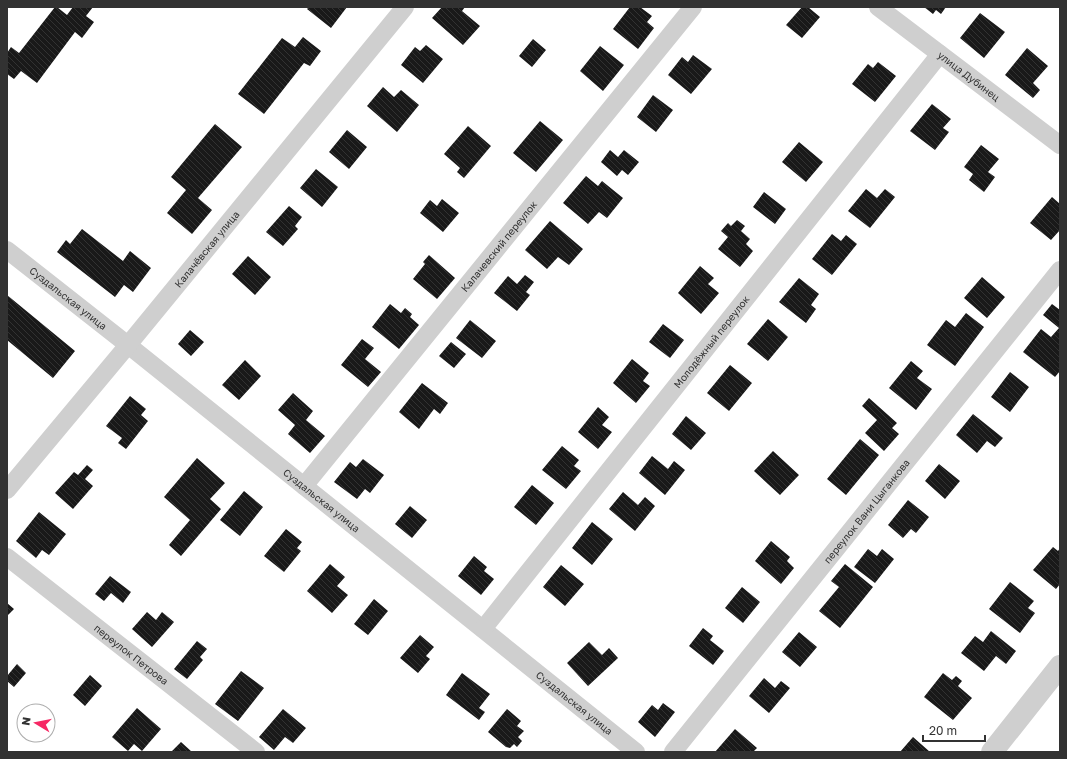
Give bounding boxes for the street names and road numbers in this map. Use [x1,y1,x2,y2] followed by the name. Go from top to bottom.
[935,49,1002,103] street label: улица Дубинец
[458,198,539,294] street label: Калачевский переулок
[172,208,242,290] street label: Калачёвская улица
[27,264,109,332] street label: Суздальская улица
[671,293,752,390] street label: Молодёжный переулок
[821,457,912,566] street label: переулок Вани Цыганкова
[281,466,362,534] street label: Суздальская улица
[92,622,171,687] street label: переулок Петрова
[534,668,615,737] street label: Суздальская улица

